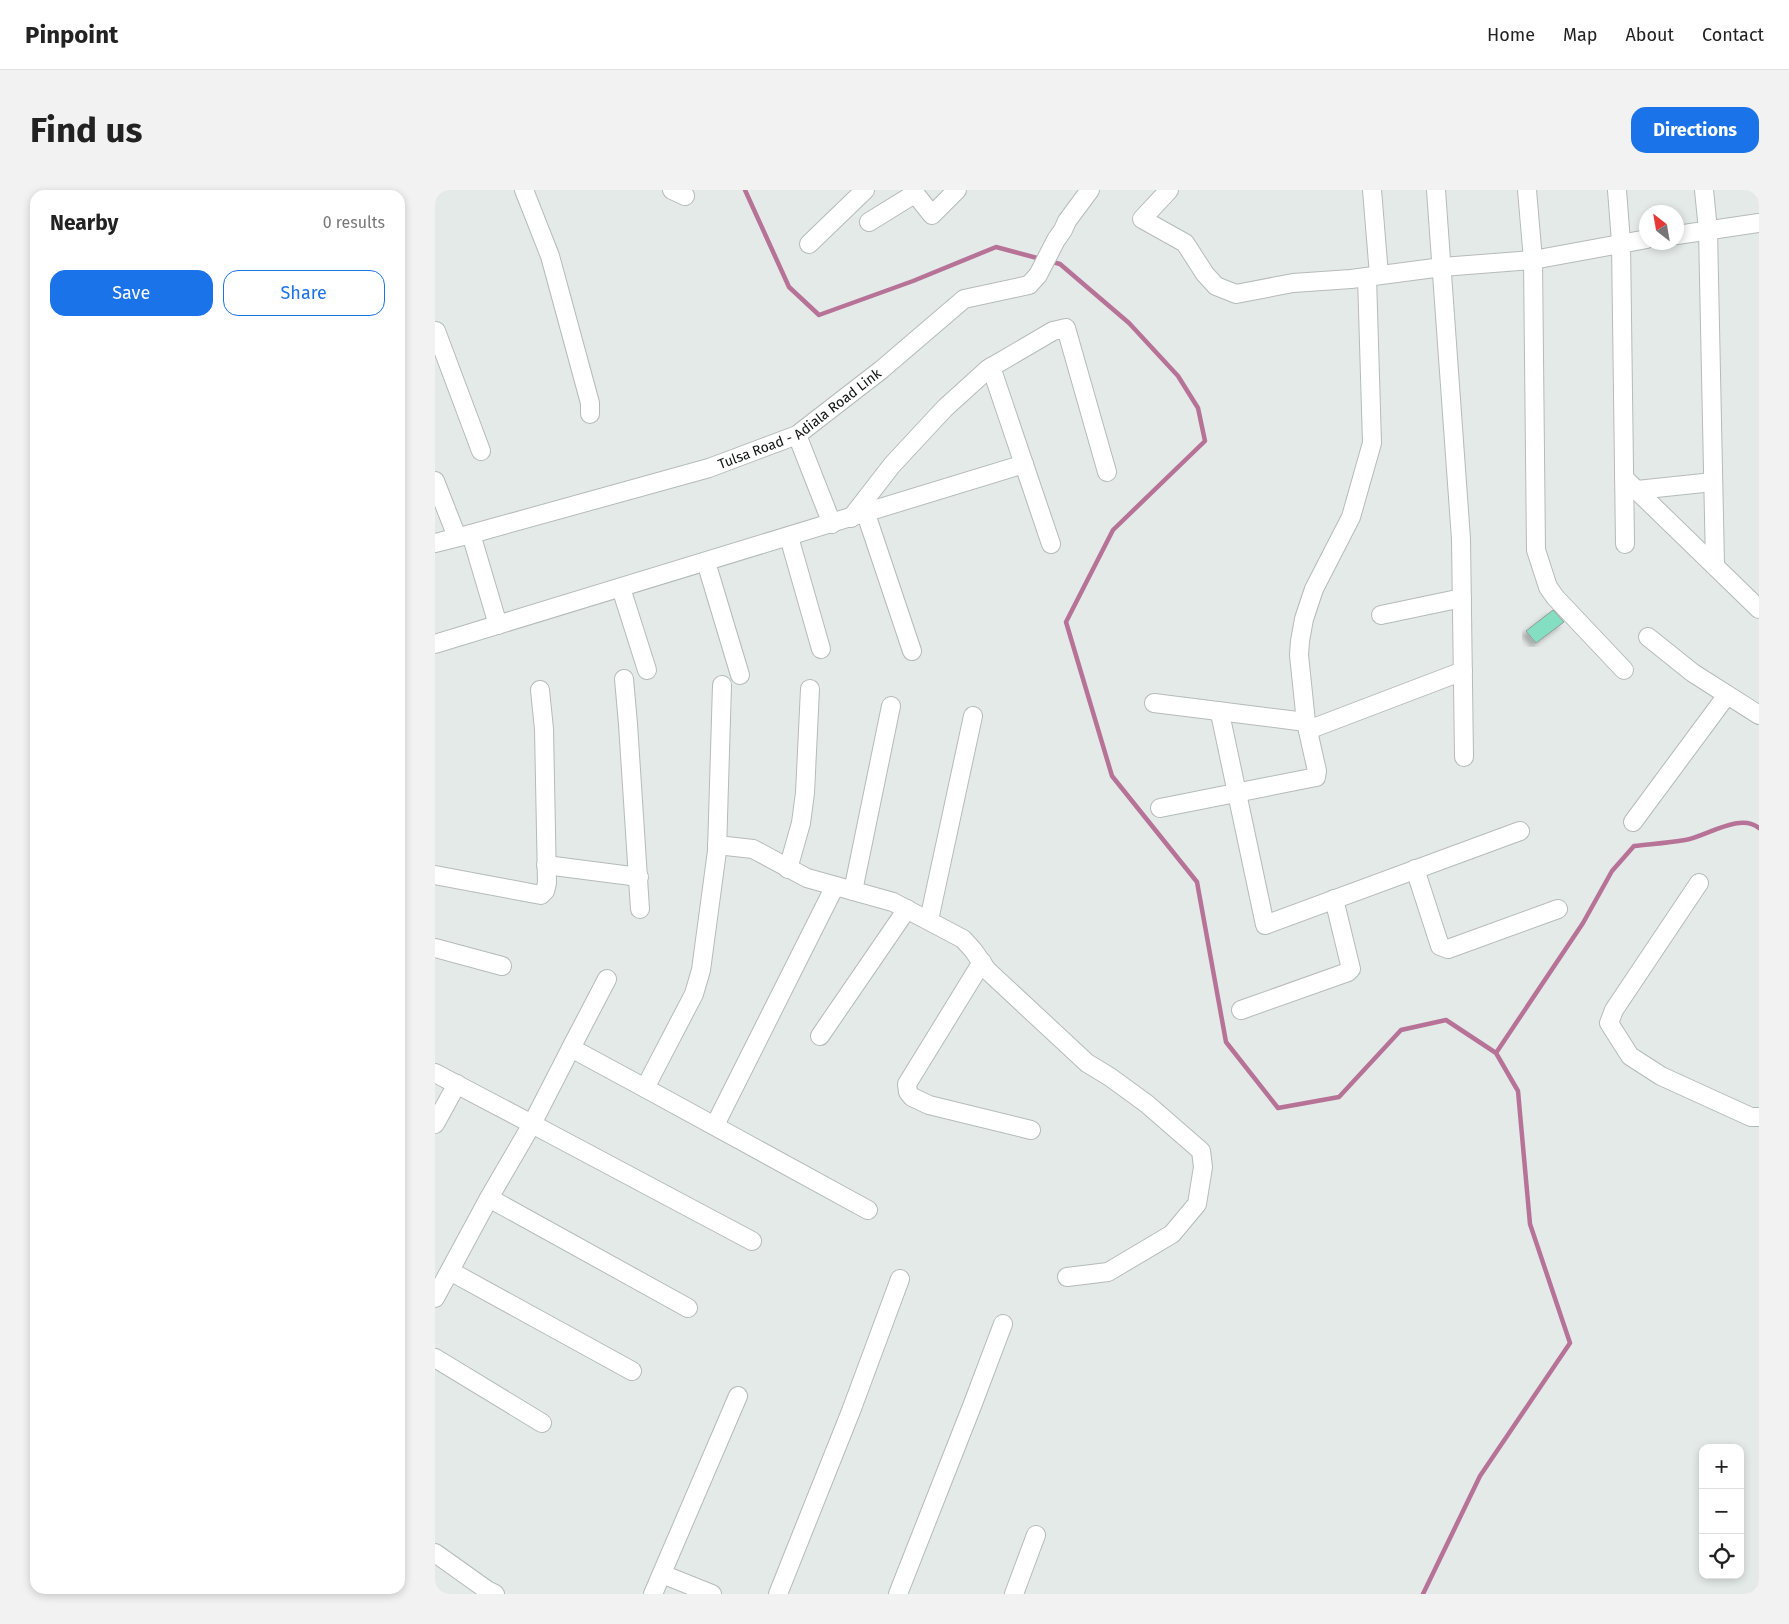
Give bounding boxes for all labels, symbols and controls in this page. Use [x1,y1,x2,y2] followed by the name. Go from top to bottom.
[25,21,118,49] text: Pinpoint
[1487,24,1535,46] text: Home
[1563,24,1597,46] text: Map
[1625,24,1674,46] text: About
[1702,24,1764,46] text: Contact
[1631,107,1759,153] button: Directions
[30,109,142,151] text: Find us
[1639,205,1684,250] north arrow
[50,210,118,236] text: Nearby
[323,213,385,232] text: 0 results
[50,270,213,316] button: Save
[223,270,385,316] button: Share
[716,365,885,473] street label: Tulsa Road - Adiala Road Link
[1699,1444,1744,1579] map controls
[1699,1444,1744,1489] button: +
[1699,1489,1744,1534] button: −
[1699,1534,1744,1579] button: locate

